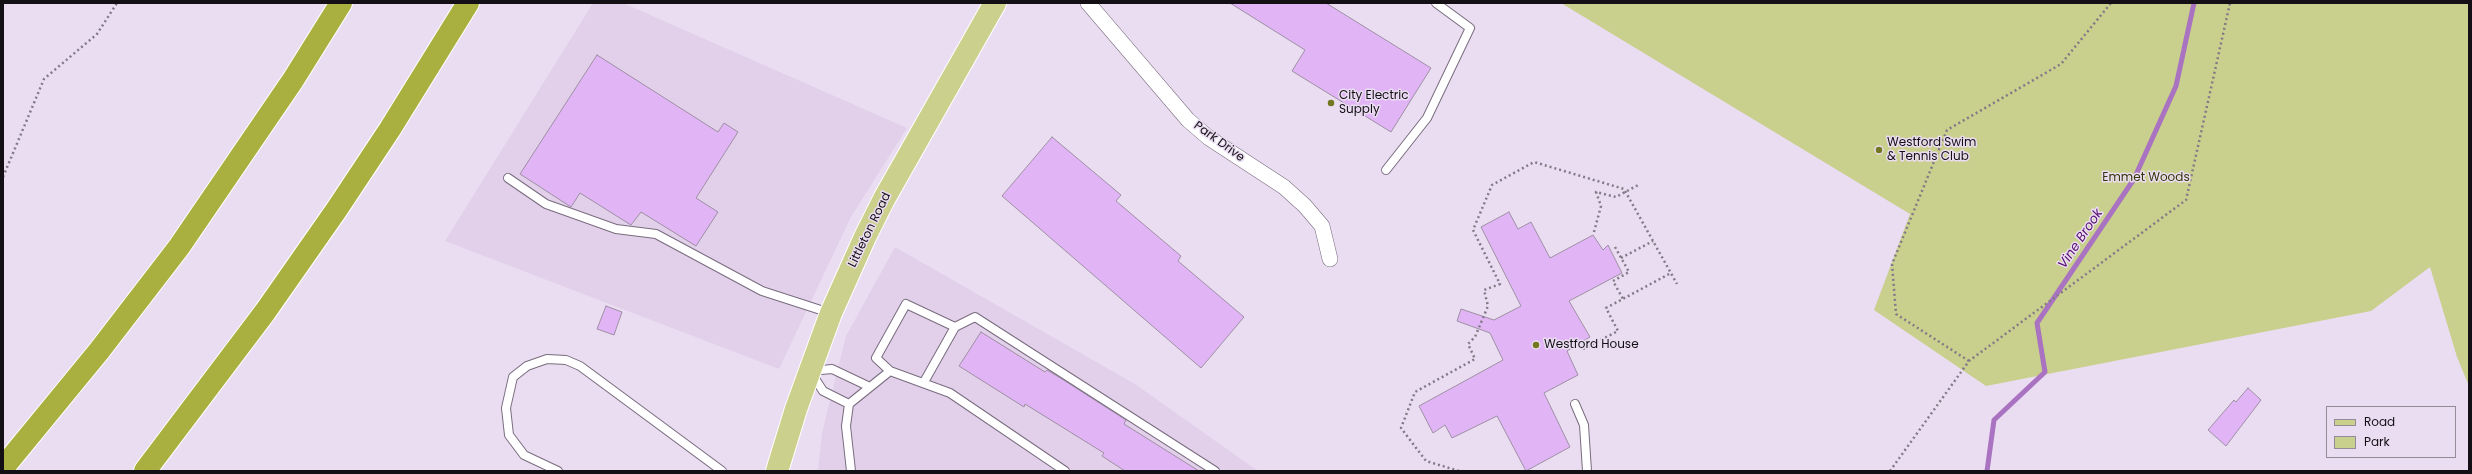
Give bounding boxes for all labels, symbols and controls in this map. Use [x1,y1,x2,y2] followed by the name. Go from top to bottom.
[1339,89,1408,117] place label: City Electric Supply
[1326,98,1336,108] marker: City Electric Supply
[1191,119,1247,165] street label: Park Drive
[1887,136,1976,164] place label: Westford Swim & Tennis Club
[1874,145,1884,155] marker: Westford Swim & Tennis Club
[2102,171,2190,185] park label: Emmet Woods
[846,190,894,270] street label: Littleton Road
[2055,206,2107,272] water label: Vine Brook
[1544,338,1639,352] place label: Westford House
[1531,340,1541,350] marker: Westford House
[2326,406,2456,458] legend
[2364,413,2395,430] text: Road
[2364,433,2390,450] text: Park

